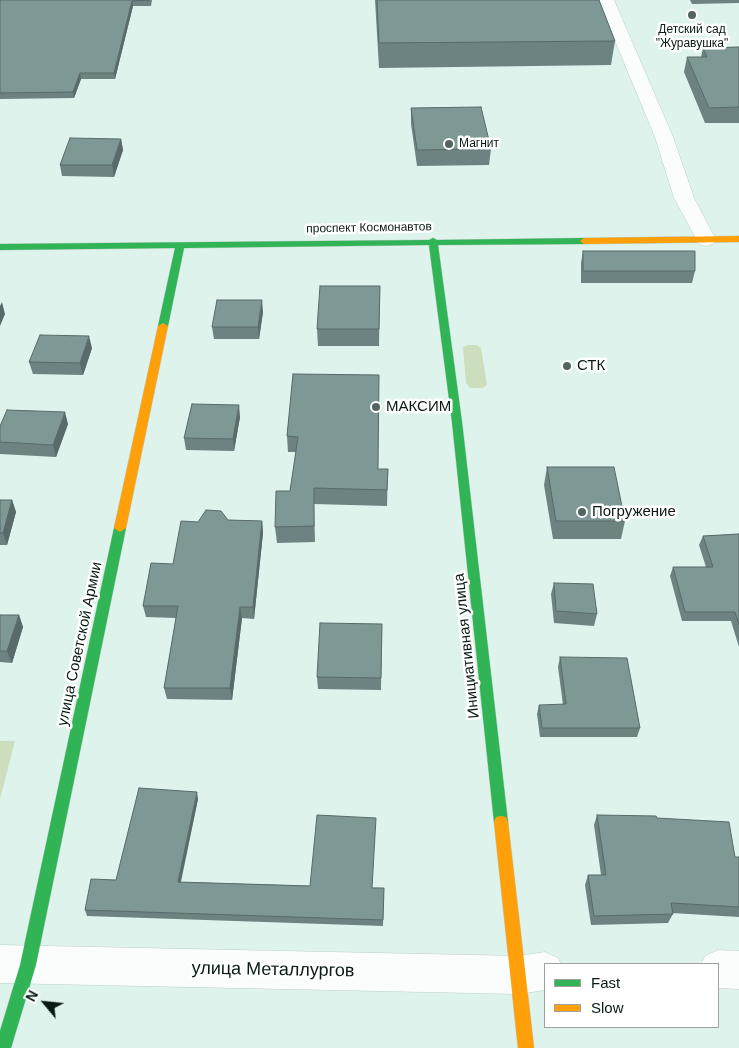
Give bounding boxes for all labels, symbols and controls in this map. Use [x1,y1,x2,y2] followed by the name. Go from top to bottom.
[686,9,698,21] marker: Детский сад "Журавушка"
[656,23,728,51] place label: Детский сад "Журавушка"
[459,137,499,151] place label: Магнит
[443,138,455,150] marker: Магнит
[306,220,432,236] street label: проспект Космонавтов
[577,357,605,375] place label: СТК
[561,360,573,372] marker: СТК
[386,398,451,416] place label: МАКСИМ
[370,401,382,413] marker: МАКСИМ
[592,503,676,521] place label: Погружение
[576,506,588,518] marker: Погружение
[54,560,106,728] street label: улица Советской Армии
[450,573,484,719] street label: Инициативная улица
[191,958,355,982] street label: улица Металлургов
[544,963,719,1028] legend
[591,974,620,991] text: Fast
[20,978,70,1028] north arrow
[22,988,41,1004] text: N
[591,999,624,1016] text: Slow

